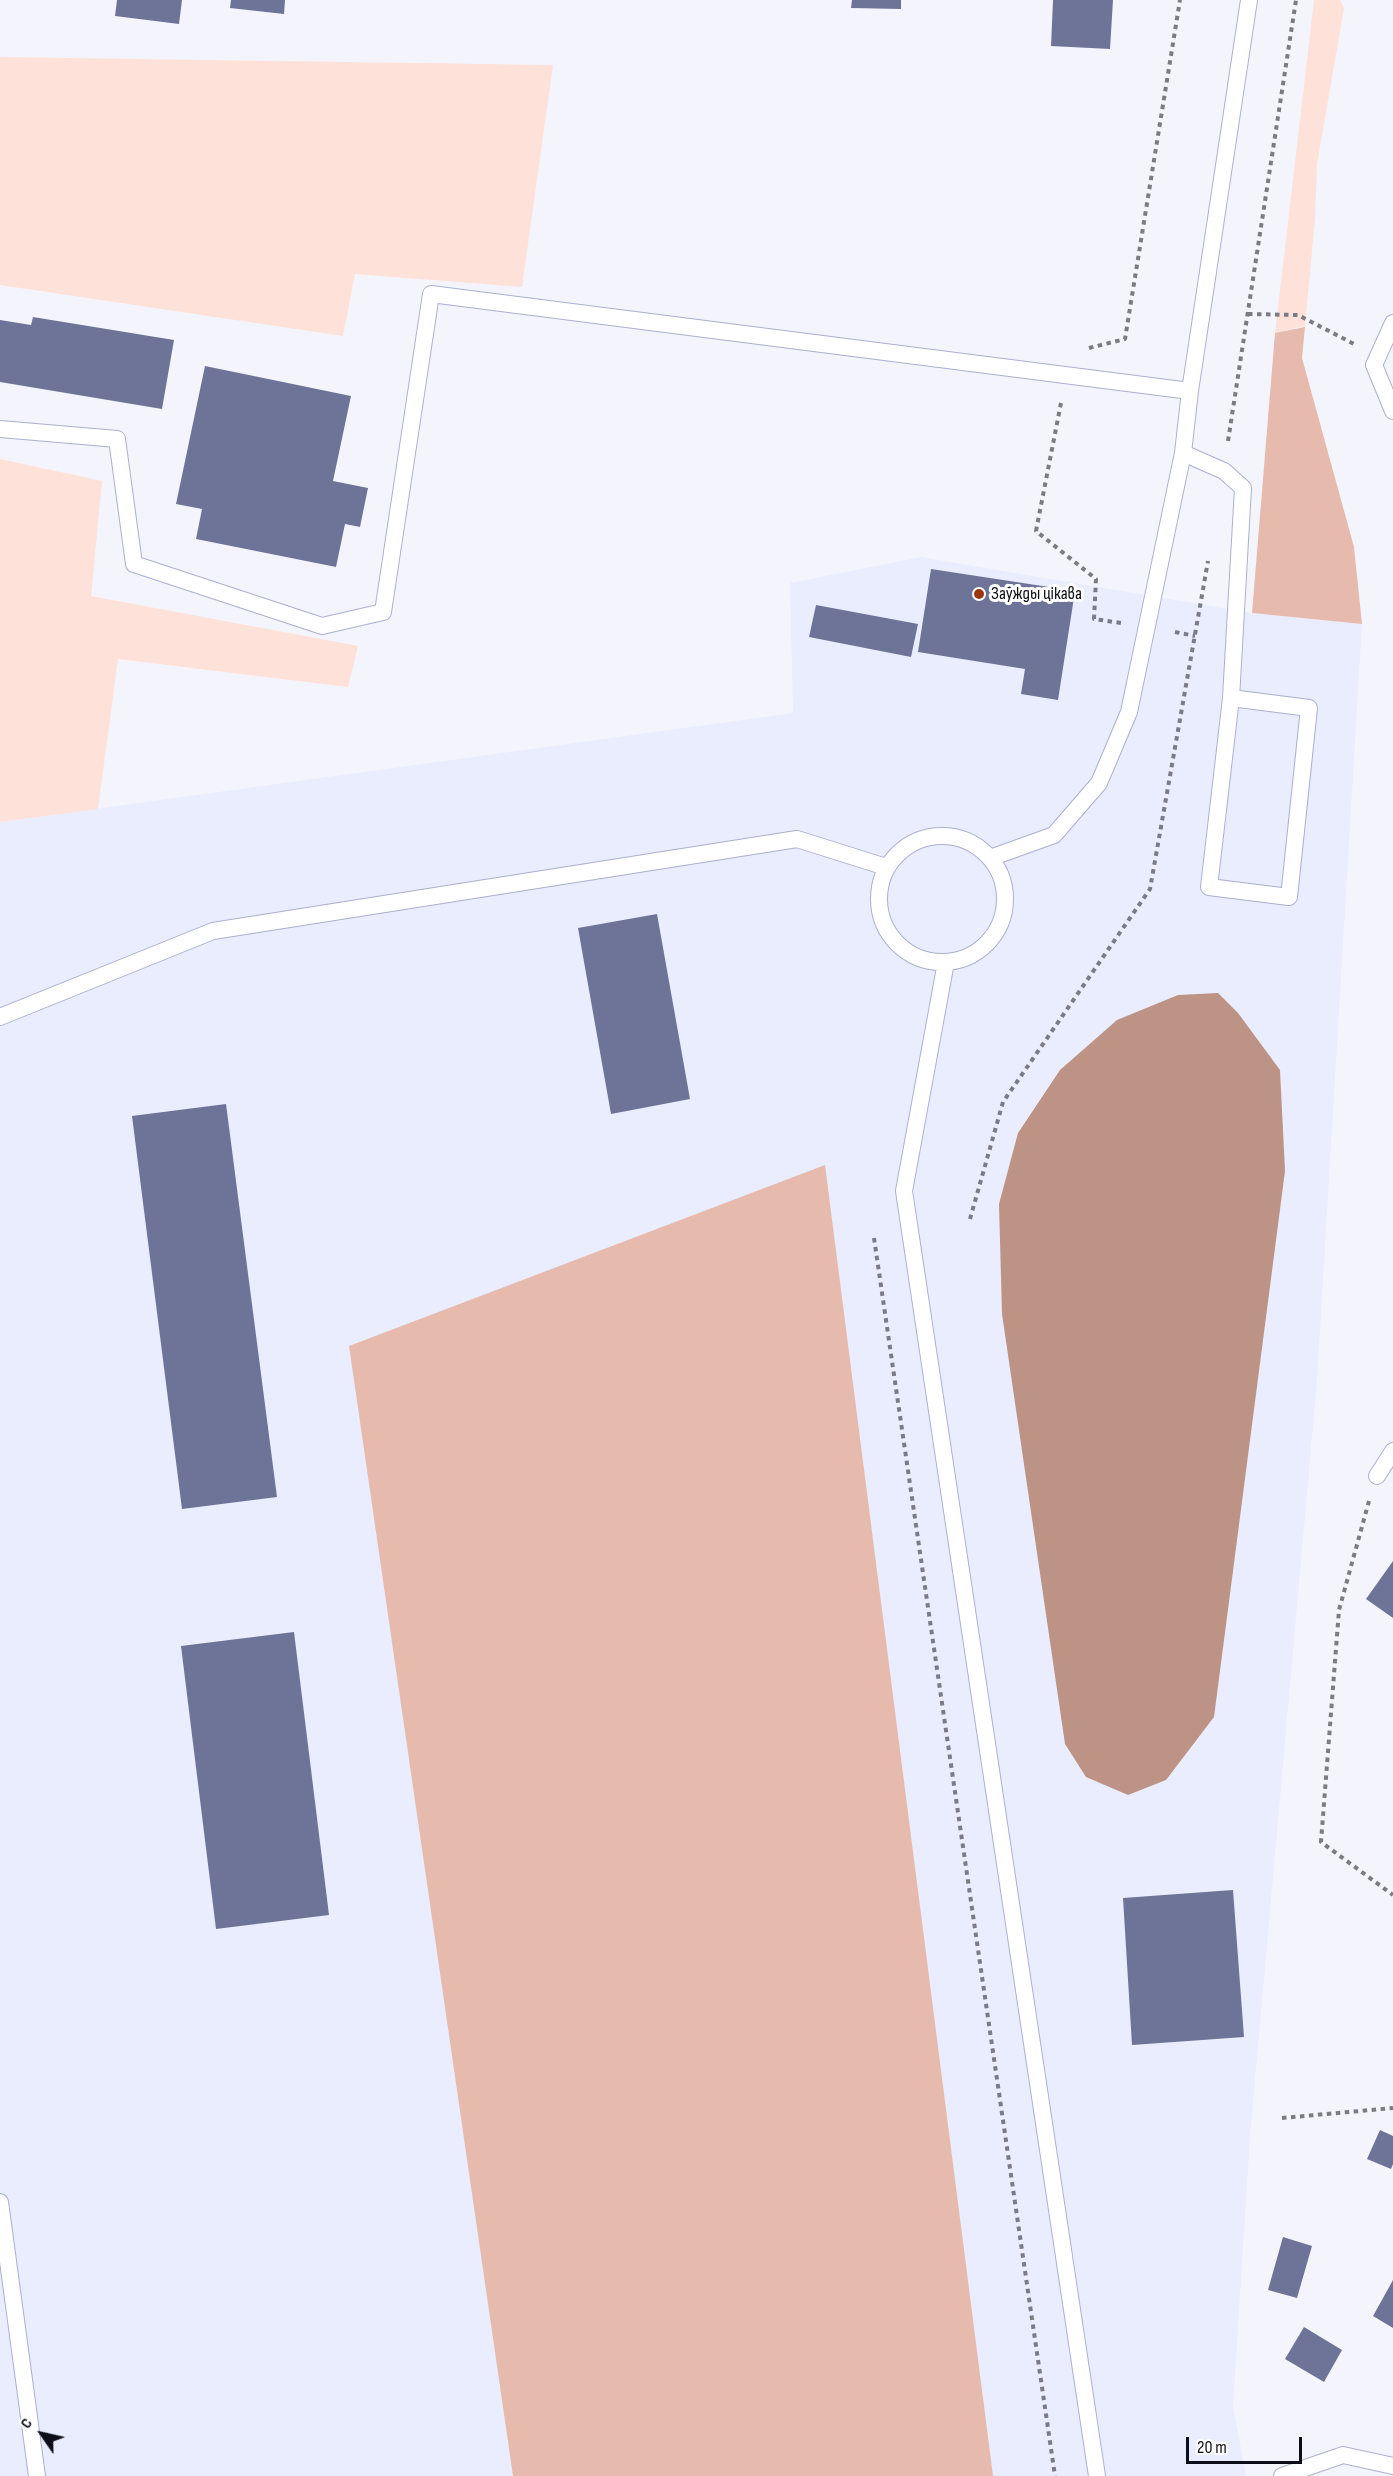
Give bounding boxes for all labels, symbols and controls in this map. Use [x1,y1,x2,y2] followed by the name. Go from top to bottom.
[991,583,1082,605] place label: Заўжды цікава
[972,587,986,601] marker: Заўжды цікава
[12,2404,72,2464] north arrow
[16,2415,37,2432] text: С
[1189,2425,1304,2463] scale bar
[1197,2437,1227,2458] text: 20 m

